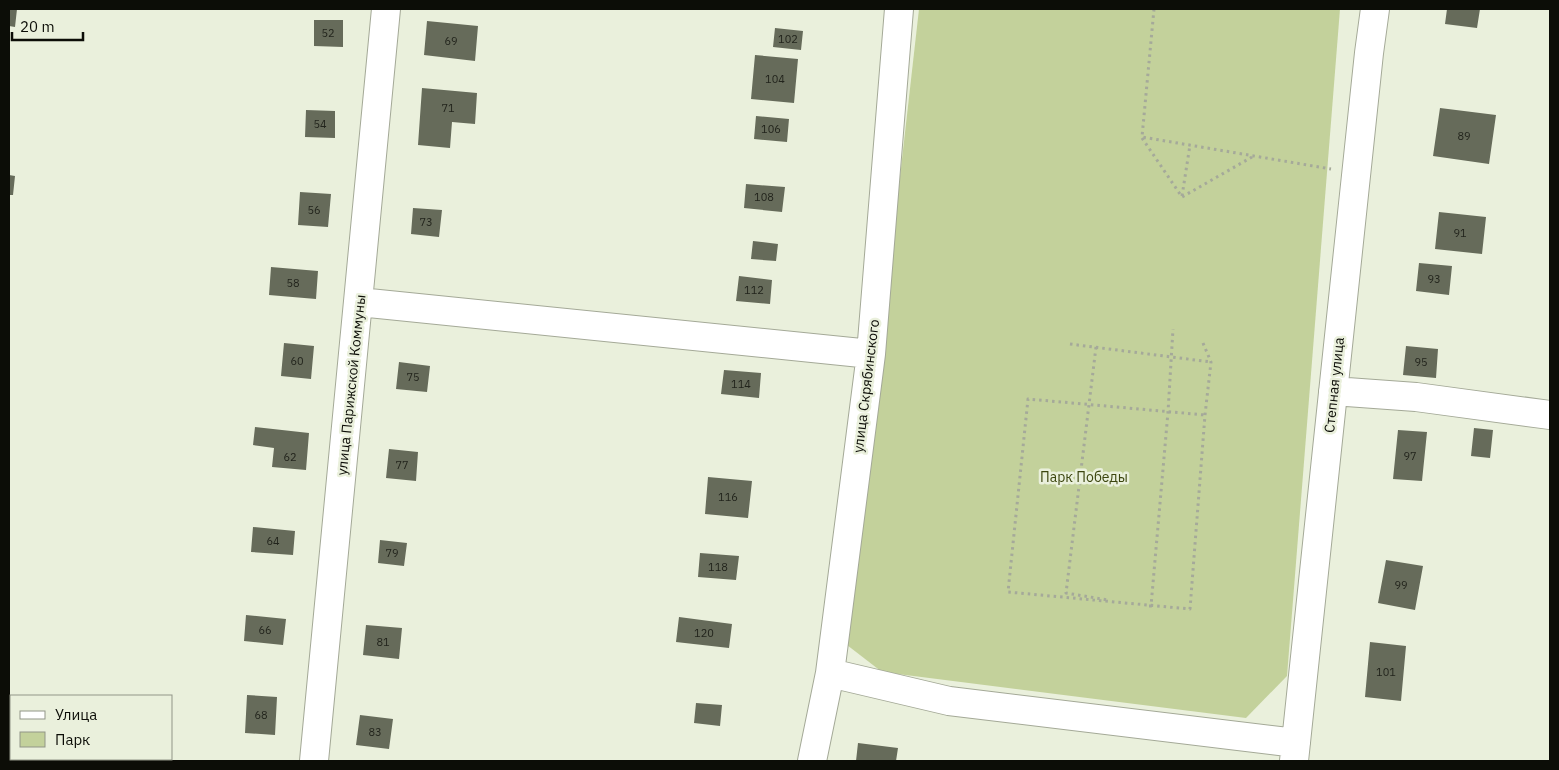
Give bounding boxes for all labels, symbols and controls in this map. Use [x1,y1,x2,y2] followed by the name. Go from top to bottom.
[12,10,84,42] scale bar
[20,17,55,36] text: 20 m
[321,26,335,40] house number: 52
[778,32,798,46] house number: 102
[444,34,458,48] house number: 69
[765,72,785,86] house number: 104
[441,101,455,115] house number: 71
[313,117,327,131] house number: 54
[761,122,781,136] house number: 106
[1457,129,1471,143] house number: 89
[754,190,774,204] house number: 108
[307,203,321,217] house number: 56
[419,215,433,229] house number: 73
[1453,226,1467,240] house number: 91
[1427,272,1441,286] house number: 93
[286,276,300,290] house number: 58
[744,283,764,297] house number: 112
[333,294,369,476] street label: улица Парижской Коммуны
[849,318,883,454] street label: улица Скрябинского
[1320,336,1348,434] street label: Степная улица
[290,354,304,368] house number: 60
[1414,355,1428,369] house number: 95
[406,370,420,384] house number: 75
[731,377,751,391] house number: 114
[1403,449,1417,463] house number: 97
[283,450,297,464] house number: 62
[395,458,409,472] house number: 77
[1040,468,1128,486] park label: Парк Победы
[718,490,738,504] house number: 116
[266,534,280,548] house number: 64
[385,546,399,560] house number: 79
[708,560,728,574] house number: 118
[1394,578,1408,592] house number: 99
[258,623,272,637] house number: 66
[694,626,714,640] house number: 120
[376,635,390,649] house number: 81
[1376,665,1396,679] house number: 101
[10,695,172,760] legend
[55,705,97,724] text: Улица
[254,708,268,722] house number: 68
[368,725,382,739] house number: 83
[55,730,90,749] text: Парк

